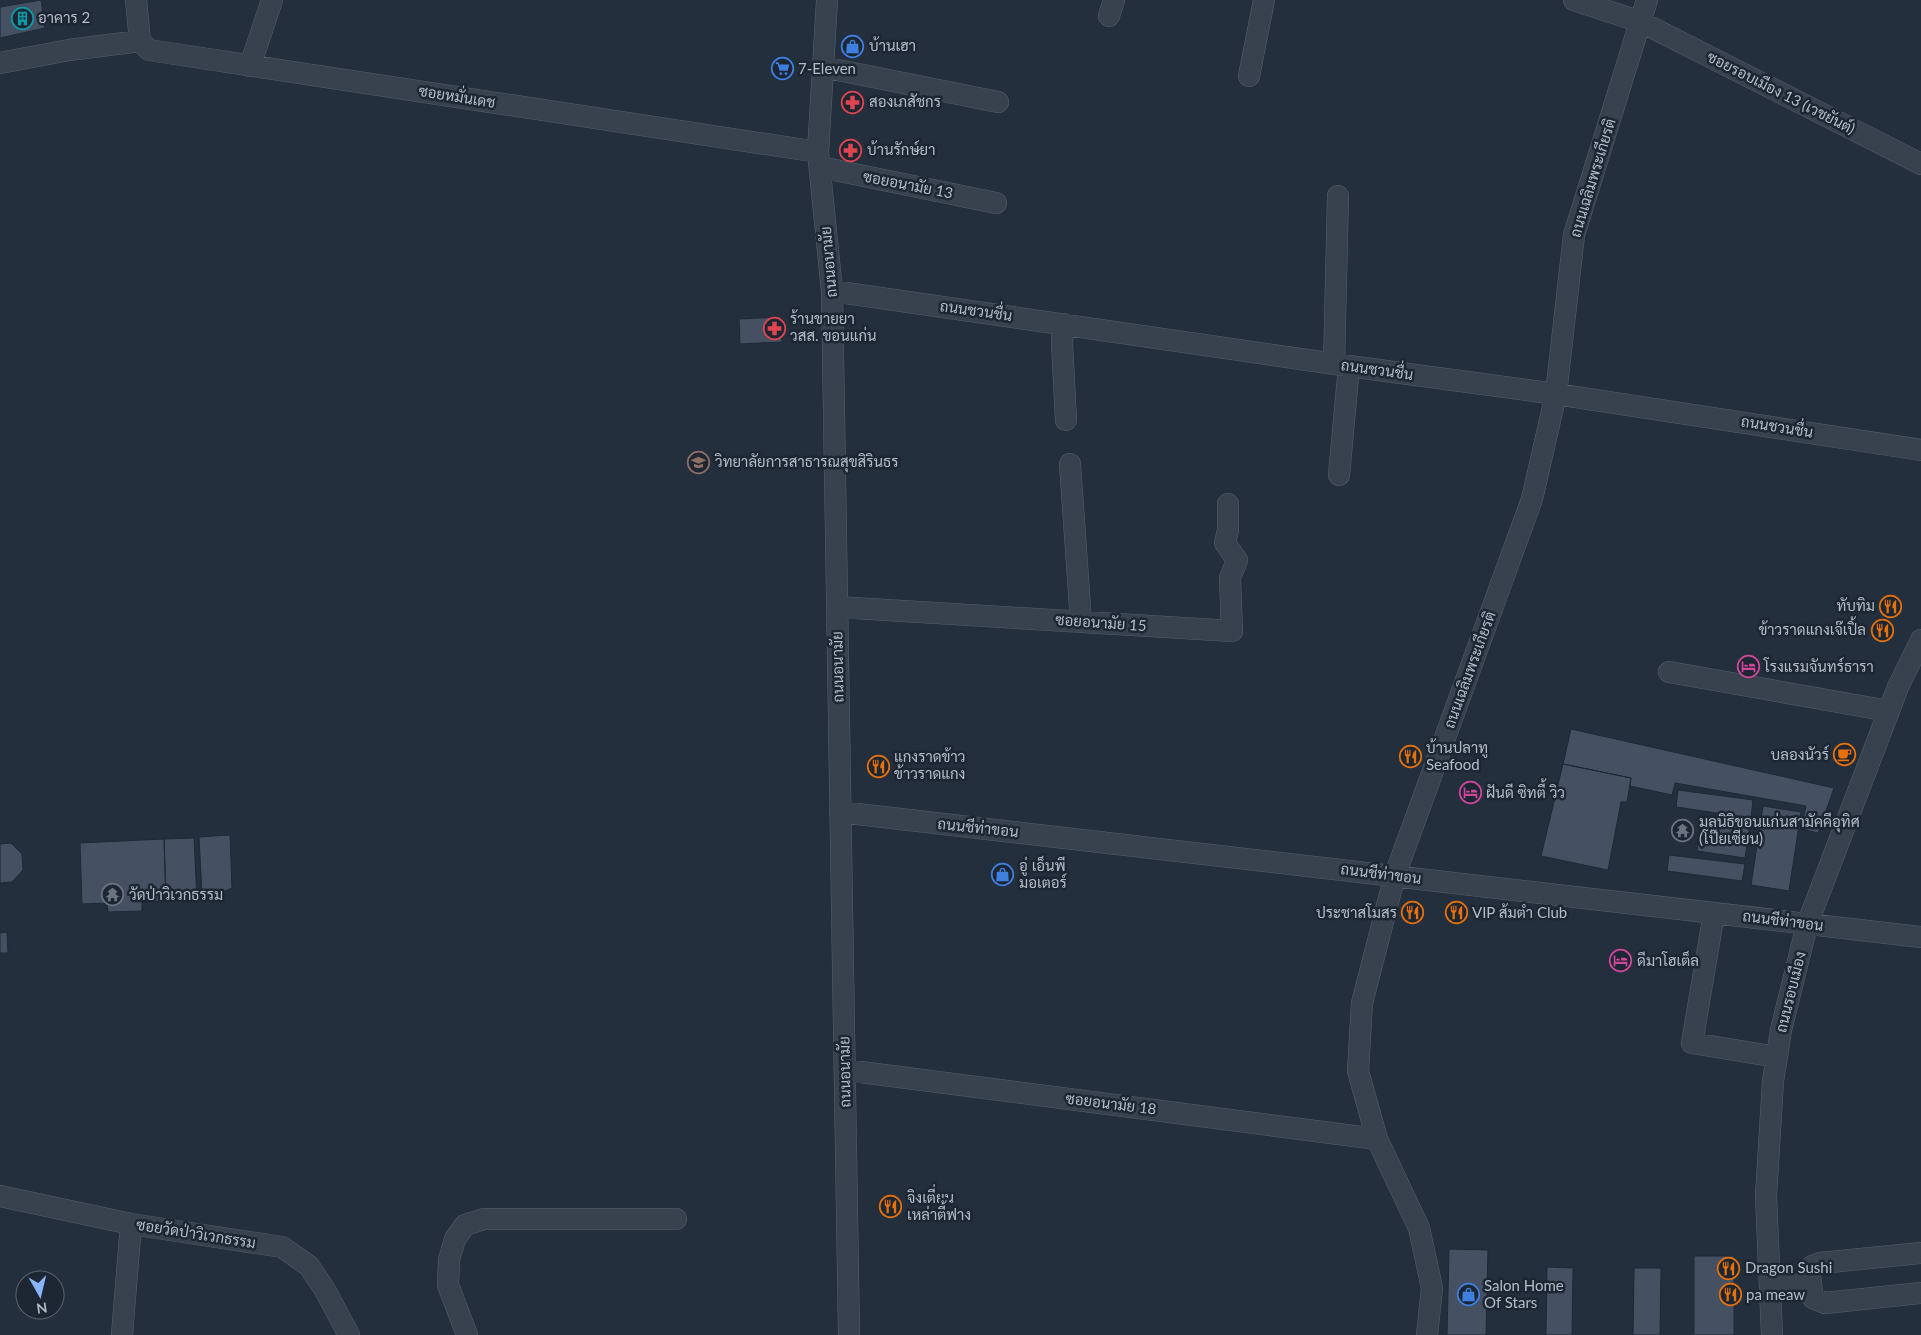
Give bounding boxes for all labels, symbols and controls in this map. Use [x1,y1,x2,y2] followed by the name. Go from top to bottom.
[10,6,34,30] building icon: อาคาร 2
[38,8,90,26] place label: อาคาร 2
[841,34,865,58] shop icon: บ้านเฮา
[869,36,916,54] place label: บ้านเฮา
[1704,47,1858,137] street label: ซอยรอบเมือง 13 (เวชยันต์)
[770,57,794,81] supermarket icon: 7-Eleven
[798,59,856,77] place label: 7-Eleven
[417,77,498,111] street label: ซอยหมั่นเดช
[841,90,865,114] pharmacy icon: สองเภสัชกร
[869,92,941,110] place label: สองเภสัชกร
[1565,116,1619,239] street label: ถนนเฉลิมพระเกียรติ
[839,138,863,162] pharmacy icon: บ้านรักษ์ยา
[867,140,935,158] place label: บ้านรักษ์ยา
[862,166,955,202] street label: ซอยอนามัย 13
[816,226,840,298] street label: ถนนอนามัย
[939,291,1014,324] street label: ถนนชวนชื่น
[790,309,877,344] place label: ร้านขายยา วสส. ขอนแก่น
[762,316,786,340] pharmacy icon: ร้านขายยา วสส. ขอนแก่น
[1340,350,1415,383] street label: ถนนชวนชื่น
[1740,406,1815,441] street label: ถนนชวนชื่น
[687,450,711,474] school or university icon: วิทยาลัยการสาธารณสุขสิรินธร
[715,452,898,473] place label: วิทยาลัยการสาธารณสุขสิรินธร
[1879,594,1903,618] restaurant icon: ทับทิม
[1836,596,1875,614] place label: ทับทิม
[1440,609,1499,731] street label: ถนนเฉลิมพระเกียรติ
[1055,610,1147,634] street label: ซอยอนามัย 15
[1758,616,1866,638] place label: ข้าวราดแกงเจ๊เปิ้ล
[1870,618,1894,642] restaurant icon: ข้าวราดแกงเจ๊เปิ้ล
[827,631,847,703] street label: ถนนอนามัย
[1736,655,1760,679] hotel icon: โรงแรมจันทร์ธารา
[1763,657,1874,675] place label: โรงแรมจันทร์ธารา
[1426,738,1488,773] place label: บ้านปลาทู Seafood
[1833,743,1857,767] cafe icon: บลองนัวร์
[1398,745,1422,769] restaurant icon: บ้านปลาทู Seafood
[1771,745,1829,763] place label: บลองนัวร์
[894,747,965,782] place label: แกงราดข้าว ข้าวราดแกง
[866,754,890,778] restaurant icon: แกงราดข้าว ข้าวราดแกง
[1486,778,1565,801] place label: ฝันดี ซิทตี้ วิว
[1458,781,1482,805] hotel icon: ฝันดี ซิทตี้ วิว
[1699,812,1860,847] place label: มูลนิธิขอนแก่นสามัคคีอุทิศ (โป๊ยเซียน)
[937,814,1019,840] street label: ถนนชีท่าขอน
[1671,819,1695,843] temple icon: มูลนิธิขอนแก่นสามัคคีอุทิศ (โป๊ยเซียน)
[1019,855,1067,891] place label: อู่ เอ็นพี มอเตอร์
[1340,859,1423,887] street label: ถนนชีท่าขอน
[991,863,1015,887] shop icon: อู่ เอ็นพี มอเตอร์
[101,883,125,907] temple icon: วัดป่าวิเวกธรรม
[129,885,223,903] place label: วัดป่าวิเวกธรรม
[1401,901,1425,925] restaurant icon: ประชาสโมสร
[1444,901,1468,925] restaurant icon: VIP ส้มตำ Club
[1316,903,1397,921] place label: ประชาสโมสร
[1472,903,1567,921] place label: VIP ส้มตำ Club
[1742,906,1825,934] street label: ถนนชีท่าขอน
[1609,949,1633,973] hotel icon: ดีมาโฮเต็ล
[1771,949,1809,1034] street label: ถนนรอบเมือง
[1637,950,1699,969] place label: ดีมาโฮเต็ล
[834,1036,854,1108] street label: ถนนอนามัย
[1065,1089,1158,1118] street label: ซอยอนามัย 18
[907,1183,971,1223] place label: จิงเตี่ยน เหล่าตี้ฟาง
[879,1195,903,1219] restaurant icon: จิงเตี่ยน เหล่าตี้ฟาง
[135,1215,257,1251] street label: ซอยวัดป่าวิเวกธรรม
[1717,1256,1741,1280] restaurant icon: Dragon Sushi
[1745,1258,1832,1276] place label: Dragon Sushi
[15,1270,65,1320] north arrow
[1484,1276,1564,1311] place label: Salon Home Of Stars
[1456,1283,1480,1307] shop icon: Salon Home Of Stars
[1718,1283,1742,1307] restaurant icon: pa meaw
[1746,1285,1805,1303] place label: pa meaw
[35,1299,48,1318] text: N

